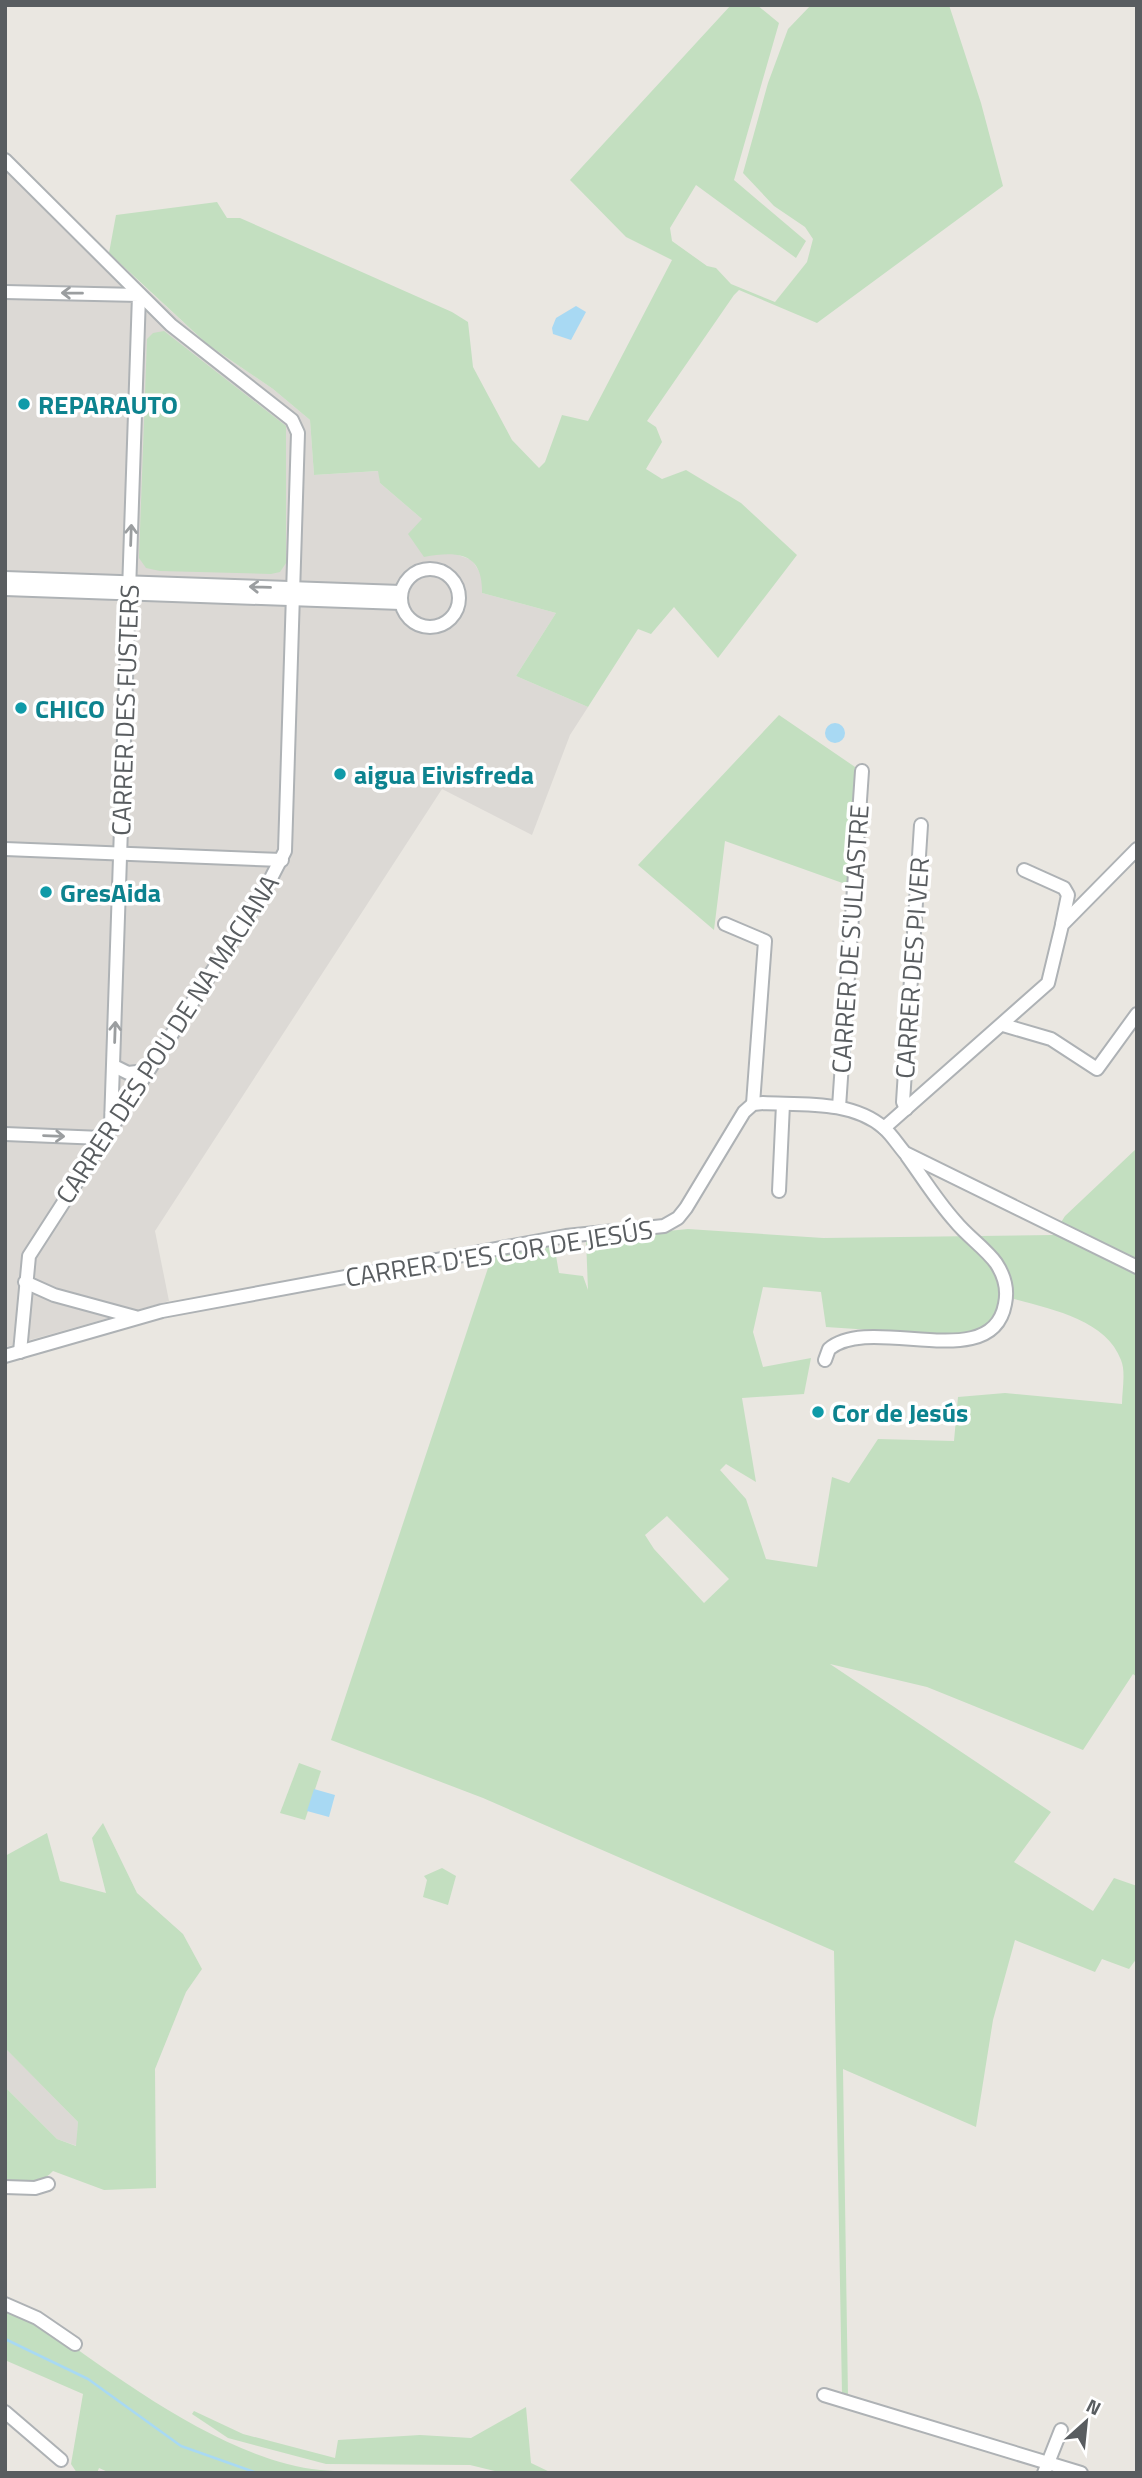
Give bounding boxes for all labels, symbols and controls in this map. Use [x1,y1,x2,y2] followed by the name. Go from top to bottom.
[61,287,84,300] one-way arrow
[38,385,178,424] place label: REPARAUTO
[16,396,32,412] marker: REPARAUTO
[125,524,138,547] one-way arrow
[248,580,271,594] one-way arrow
[101,584,149,836] street label: CARRER DES FUSTERS
[35,689,105,728] place label: CHICO
[13,700,29,716] marker: CHICO
[354,755,534,794] place label: aigua Eivisfreda
[332,766,348,782] marker: aigua Eivisfreda
[821,803,879,1075] street label: CARRER DE S'ULLASTRE
[885,856,939,1080] street label: CARRER DES PI VER
[46,867,288,1211] street label: CARRER DES POU DE NA MACIANA
[60,873,161,912] place label: GresAida
[38,884,54,900] marker: GresAida
[108,1020,122,1043] one-way arrow
[42,1130,65,1143] one-way arrow
[343,1209,655,1297] street label: CARRER D'ES COR DE JESÚS
[832,1393,968,1432] place label: Cor de Jesús
[810,1404,826,1420] marker: Cor de Jesús
[1051,2387,1121,2457] north arrow
[1081,2390,1106,2422] text: N

